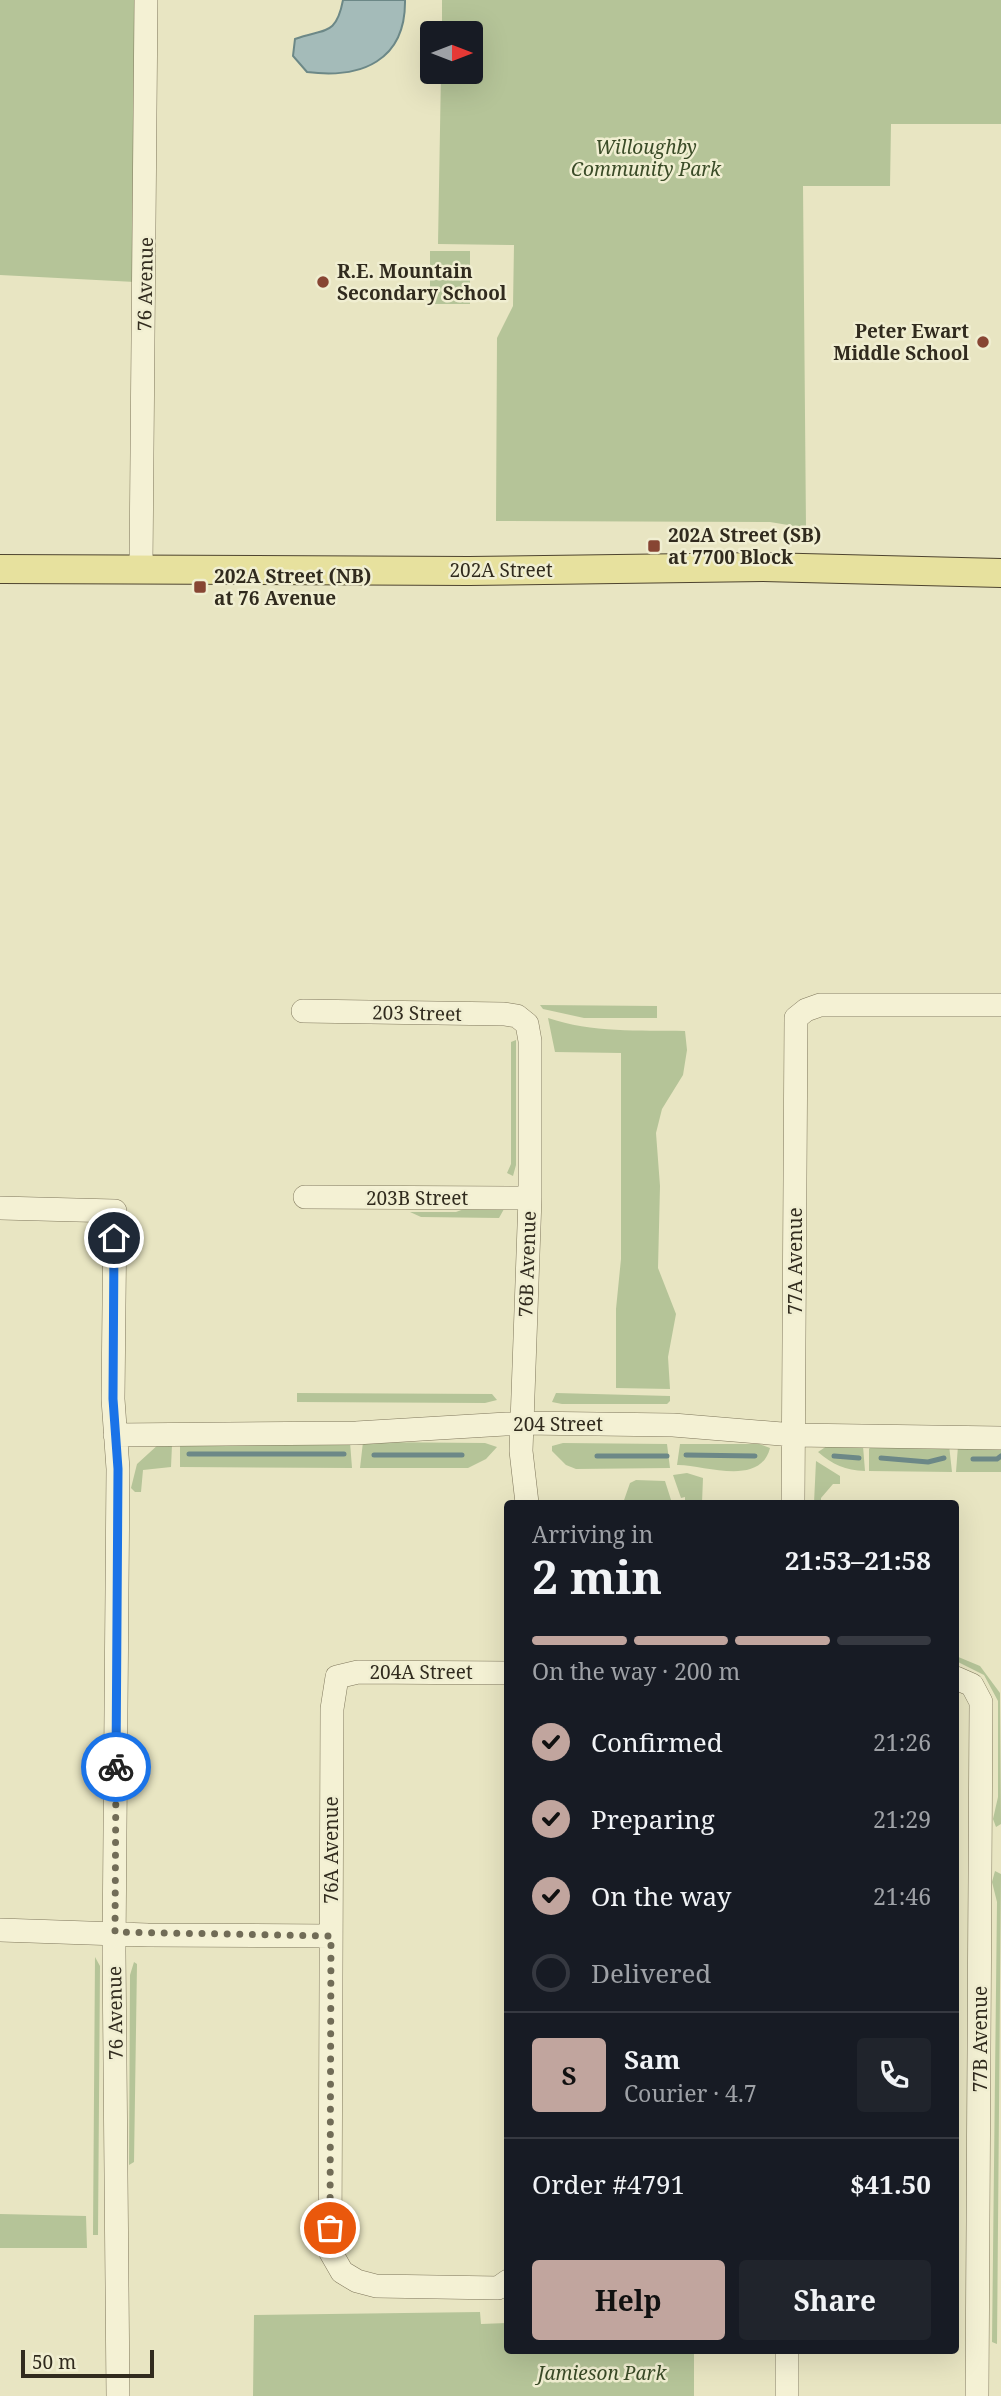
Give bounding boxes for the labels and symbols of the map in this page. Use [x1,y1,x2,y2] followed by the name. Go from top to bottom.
[420,21,483,84] north arrow
[571,134,722,182] park label: Willoughby Community Park
[131,237,159,331] street label: 76 Avenue
[337,258,507,306] place label: R.E. Mountain Secondary School
[315,274,331,290] marker: R.E. Mountain Secondary School
[833,318,969,366] place label: Peter Ewart Middle School
[975,334,991,350] marker: Peter Ewart Middle School
[668,522,821,570] place label: 202A Street (SB) at 7700 Block
[646,538,662,554] marker: 202A Street (SB) at 7700 Block
[449,557,553,583] street label: 202A Street
[214,563,371,611] place label: 202A Street (NB) at 76 Avenue
[192,579,208,595] marker: 202A Street (NB) at 76 Avenue
[372,999,462,1027] street label: 203 Street
[366,1185,468,1211] street label: 203B Street
[782,1207,808,1315] street label: 77A Avenue
[84,1208,144,1268] pin
[512,1210,542,1318] street label: 76B Avenue
[513,1411,603,1437] street label: 204 Street
[369,1659,473,1685] street label: 204A Street
[81,1732,151,1802] courier
[318,1796,344,1904] street label: 76A Avenue
[101,1966,129,2060] street label: 76 Avenue
[967,1986,993,2092] street label: 77B Avenue
[300,2198,360,2258] pin
[21,2347,154,2379] scale bar
[535,2360,667,2386] park label: Jamieson Park

